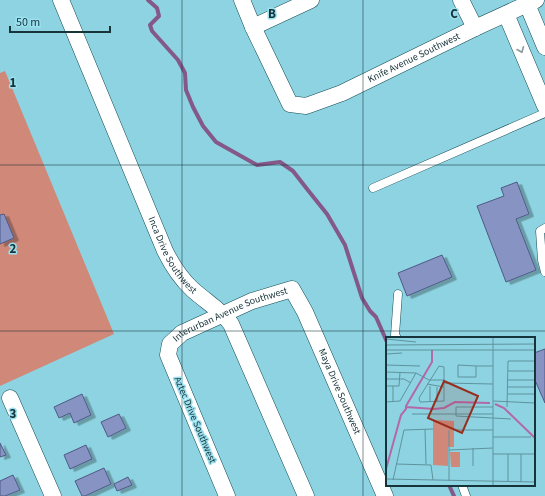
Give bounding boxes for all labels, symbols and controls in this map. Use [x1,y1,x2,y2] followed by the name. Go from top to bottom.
[268,5,276,23] text: B
[450,5,458,23] text: C
[10,8,110,34] scale bar
[16,14,40,31] text: 50 m
[365,29,463,86] street label: Knife Avenue Southwest
[517,46,525,53] one-way arrow
[10,74,17,92] text: 1
[144,214,200,298] street label: Inca Drive Southwest
[10,240,17,258] text: 2
[170,284,290,345] street label: Interurban Avenue Southwest
[386,337,535,486] inset map
[315,346,365,437] street label: Maya Drive Southwest
[170,375,220,466] street label: Aztec Drive Southwest
[10,405,17,423] text: 3

